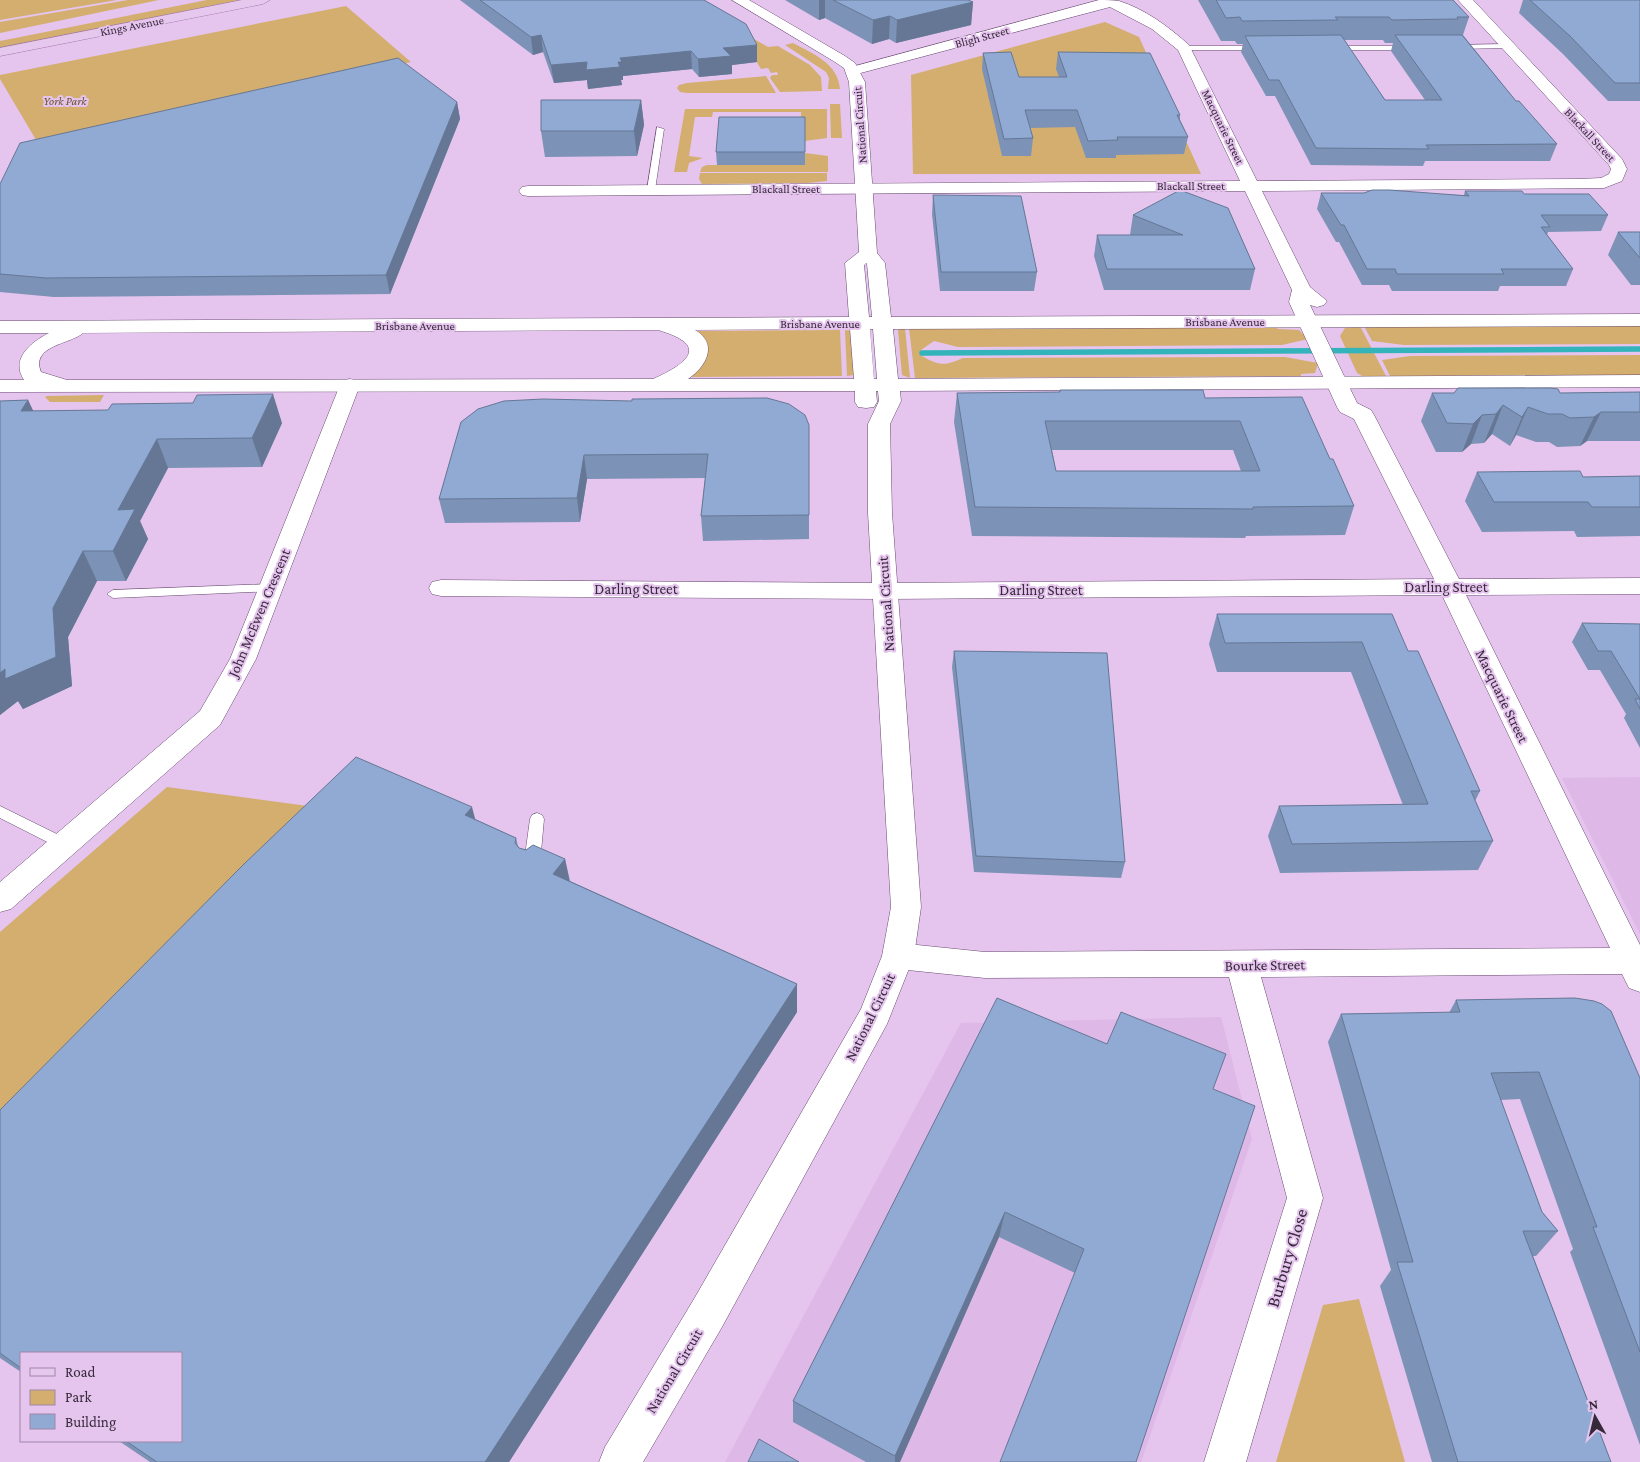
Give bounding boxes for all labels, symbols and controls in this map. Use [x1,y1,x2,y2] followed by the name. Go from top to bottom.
[99,13,165,39] street label: Kings Avenue
[953,23,1012,51] street label: Bligh Street
[850,85,870,164] street label: National Circuit
[1199,87,1248,168] street label: Macquarie Street
[43,94,87,108] park label: York Park
[1562,105,1619,165] street label: Blackall Street
[1157,179,1226,193] street label: Blackall Street
[752,182,821,196] street label: Blackall Street
[1185,315,1265,329] street label: Brisbane Avenue
[780,317,860,331] street label: Brisbane Avenue
[375,319,455,333] street label: Brisbane Avenue
[224,546,295,682] street label: John McEwen Crescent
[875,555,897,652] street label: National Circuit
[1404,579,1489,596] street label: Darling Street
[594,581,679,598] street label: Darling Street
[999,582,1084,599] street label: Darling Street
[1472,647,1532,747] street label: Macquarie Street
[1225,956,1306,974] street label: Bourke Street
[842,970,899,1063] street label: National Circuit
[1263,1206,1311,1310] street label: Burbury Close
[643,1325,706,1416] street label: National Circuit
[20,1352,182,1442] legend
[65,1364,96,1380] text: Road
[65,1389,92,1405] text: Park
[1570,1392,1620,1442] north arrow
[1587,1395,1599,1413] text: N
[65,1414,116,1431] text: Building

